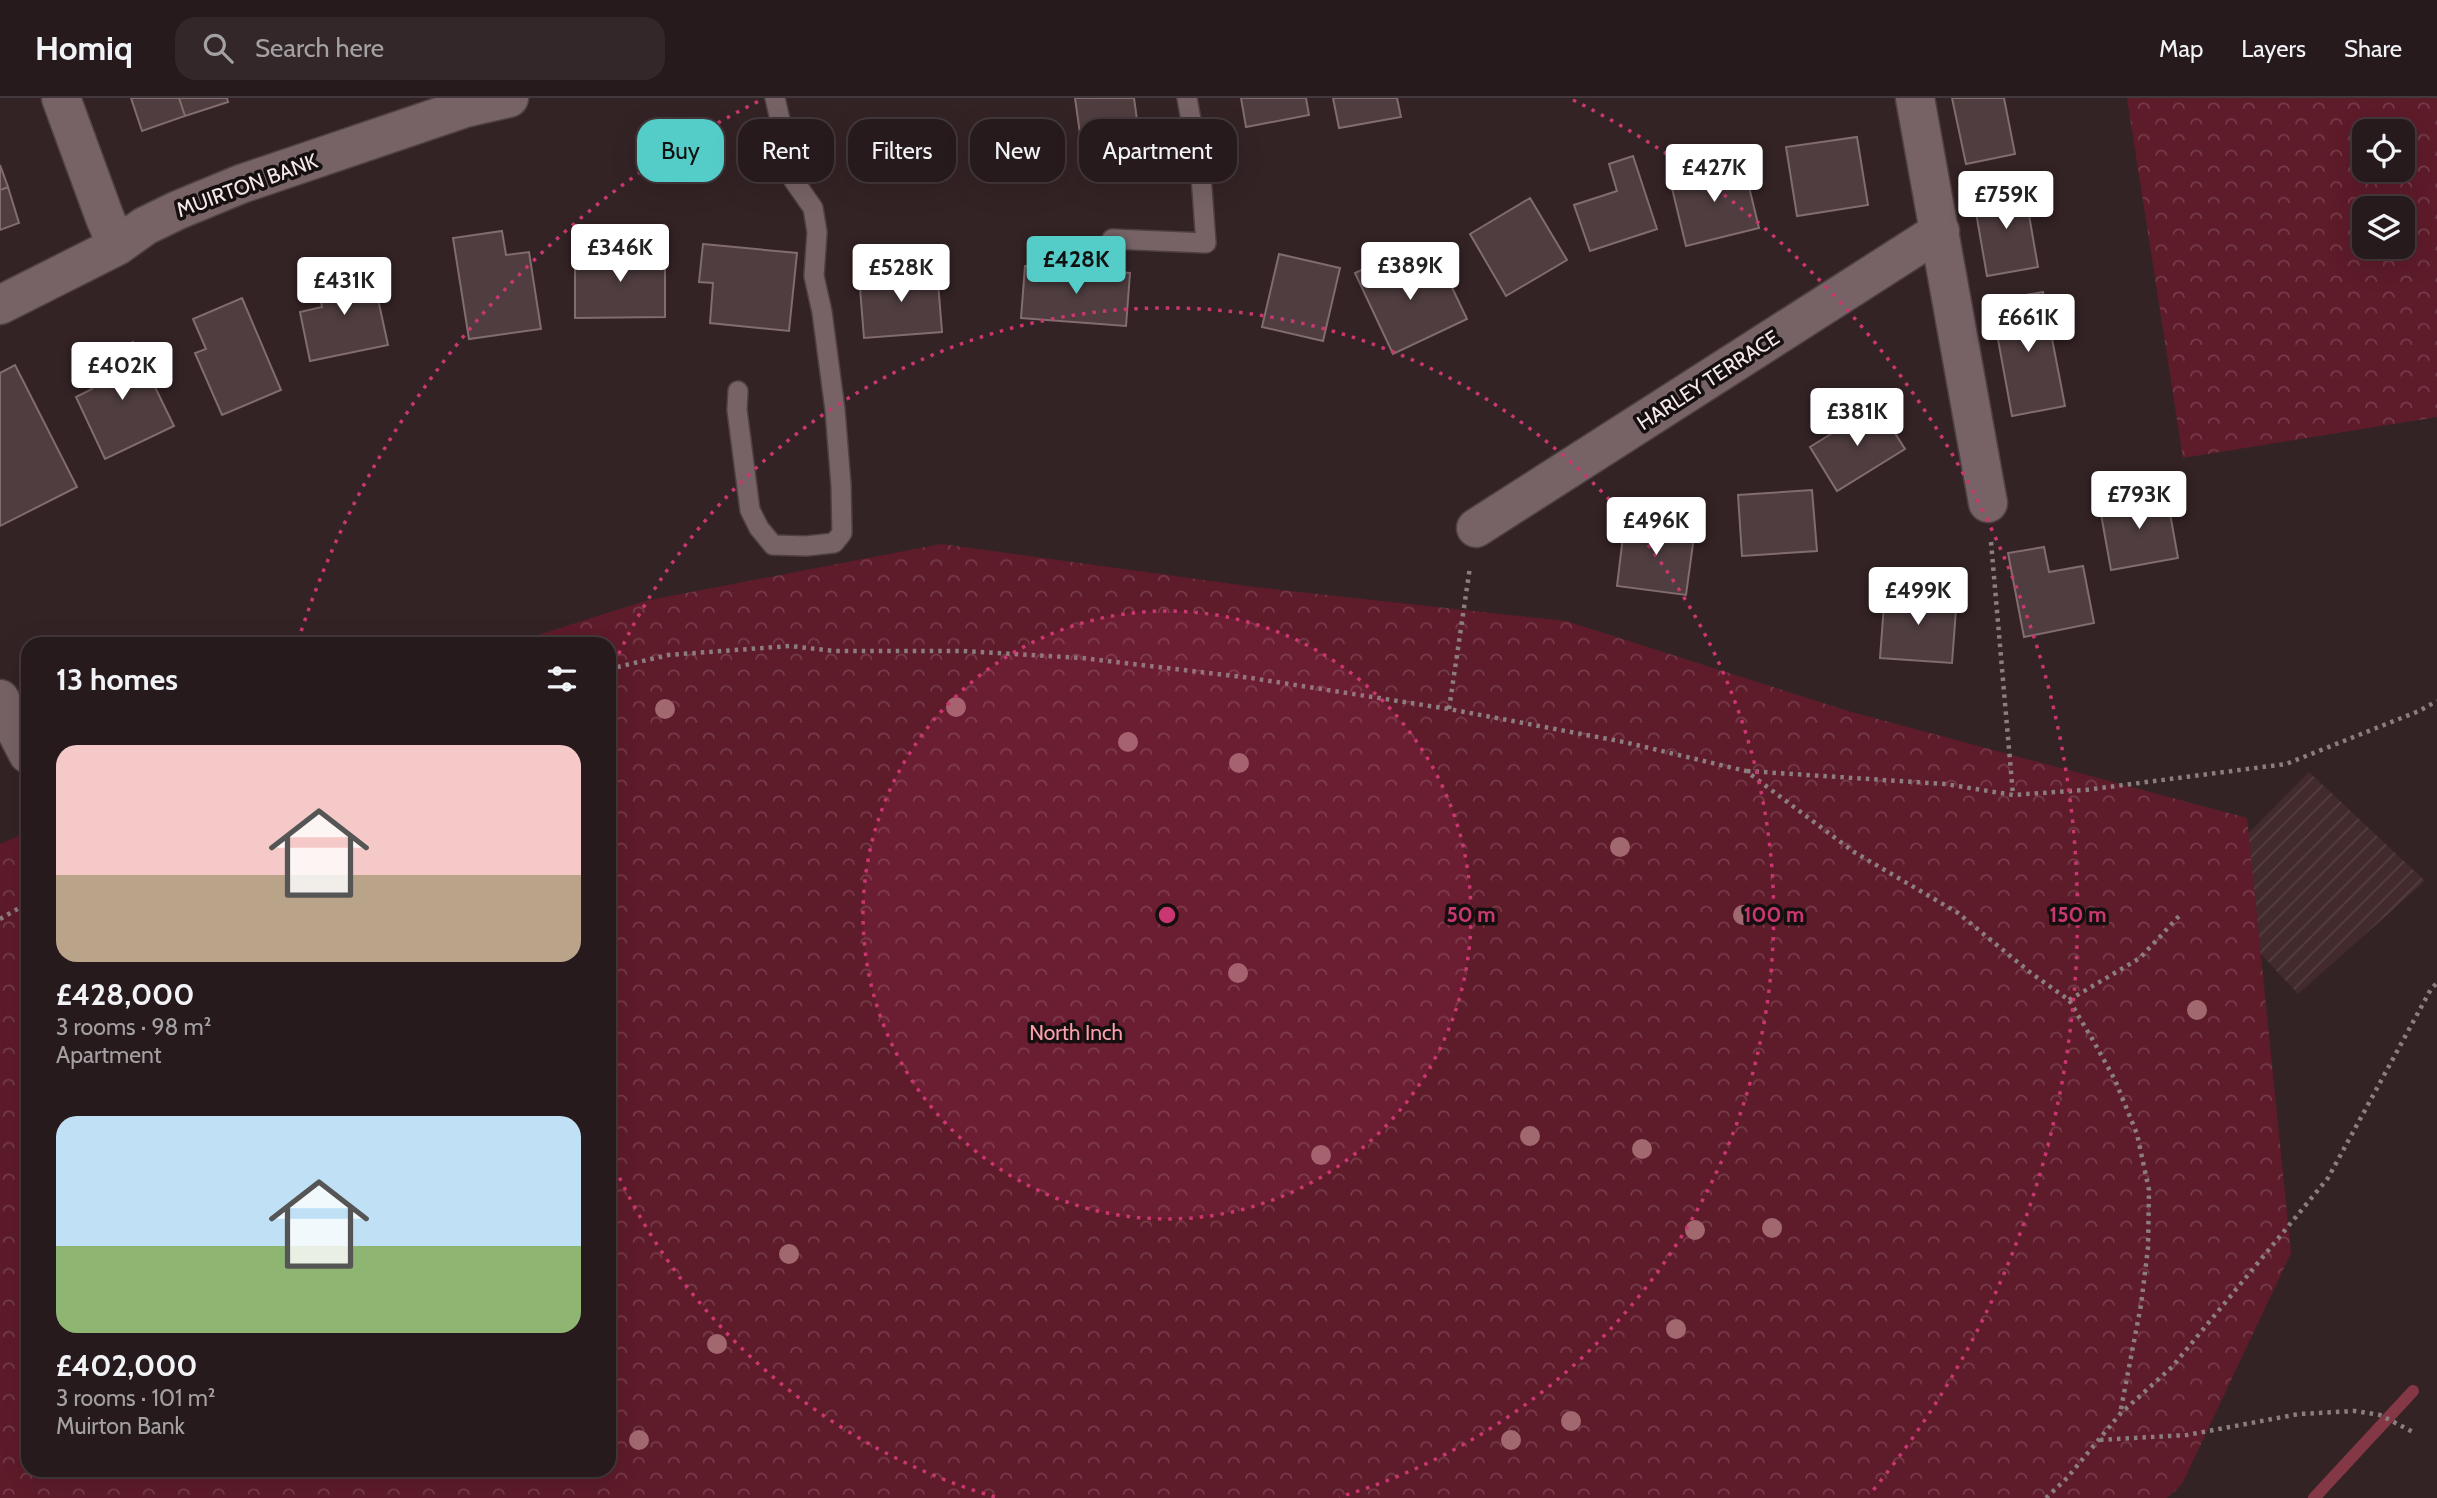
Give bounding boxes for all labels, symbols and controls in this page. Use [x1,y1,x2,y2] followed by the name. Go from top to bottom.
[175,17,665,80] search box
[35,28,133,68] text: Homiq
[199,29,237,67] icon: search
[255,32,384,64] text: Search here
[2159,34,2203,63] text: Map
[2241,34,2306,63] text: Layers
[2344,34,2402,63] text: Share
[637,119,724,182] chip: Buy
[738,119,834,182] chip: Rent
[848,119,956,182] chip: Filters
[970,119,1065,182] chip: New
[1079,119,1237,182] chip: Apartment
[2352,119,2415,259] map controls
[2352,119,2415,182] button: locate
[1665,144,1763,204] pin: £427K
[173,148,321,222] street label: MUIRTON BANK
[1682,153,1746,181] text: £427K
[1957,172,2055,231] pin: £759K
[1974,180,2038,208] text: £759K
[2352,196,2415,259] button: layers
[571,225,669,284] pin: £346K
[587,233,653,261] text: £346K
[1027,236,1125,296] pin: £428K
[1361,242,1459,302] pin: £389K
[852,244,950,304] pin: £528K
[1043,245,1109,273] text: £428K
[1377,251,1443,279] text: £389K
[869,253,933,281] text: £528K
[295,258,393,317] pin: £431K
[313,266,375,294] text: £431K
[1979,294,2077,354] pin: £661K
[1998,303,2058,331] text: £661K
[1632,325,1784,435] street label: HARLEY TERRACE
[73,342,171,402] pin: £402K
[87,351,157,379] text: £402K
[1808,388,1906,448] pin: £381K
[1826,397,1888,425] text: £381K
[2090,472,2188,531] pin: £793K
[2107,480,2171,508] text: £793K
[1607,498,1705,557] pin: £496K
[1623,506,1689,534] text: £496K
[1869,568,1967,627] pin: £499K
[1885,576,1951,604] text: £499K
[543,660,581,698] icon: filters
[56,661,178,698] text: 13 homes
[256,790,382,916] icon: home
[1446,902,1496,927] text: 50 m
[1744,902,1804,927] text: 100 m
[2050,902,2106,927] text: 150 m
[1155,903,1179,927] centre of rings
[56,976,194,1013] text: £428,000
[56,1013,211,1041] text: 3 rooms · 98 m²
[1029,1020,1123,1045] park label: North Inch
[56,1041,161,1069] text: Apartment
[256,1161,382,1287] icon: home
[56,1347,198,1384] text: £402,000
[56,1384,215,1412] text: 3 rooms · 101 m²
[56,1412,185,1440] text: Muirton Bank

